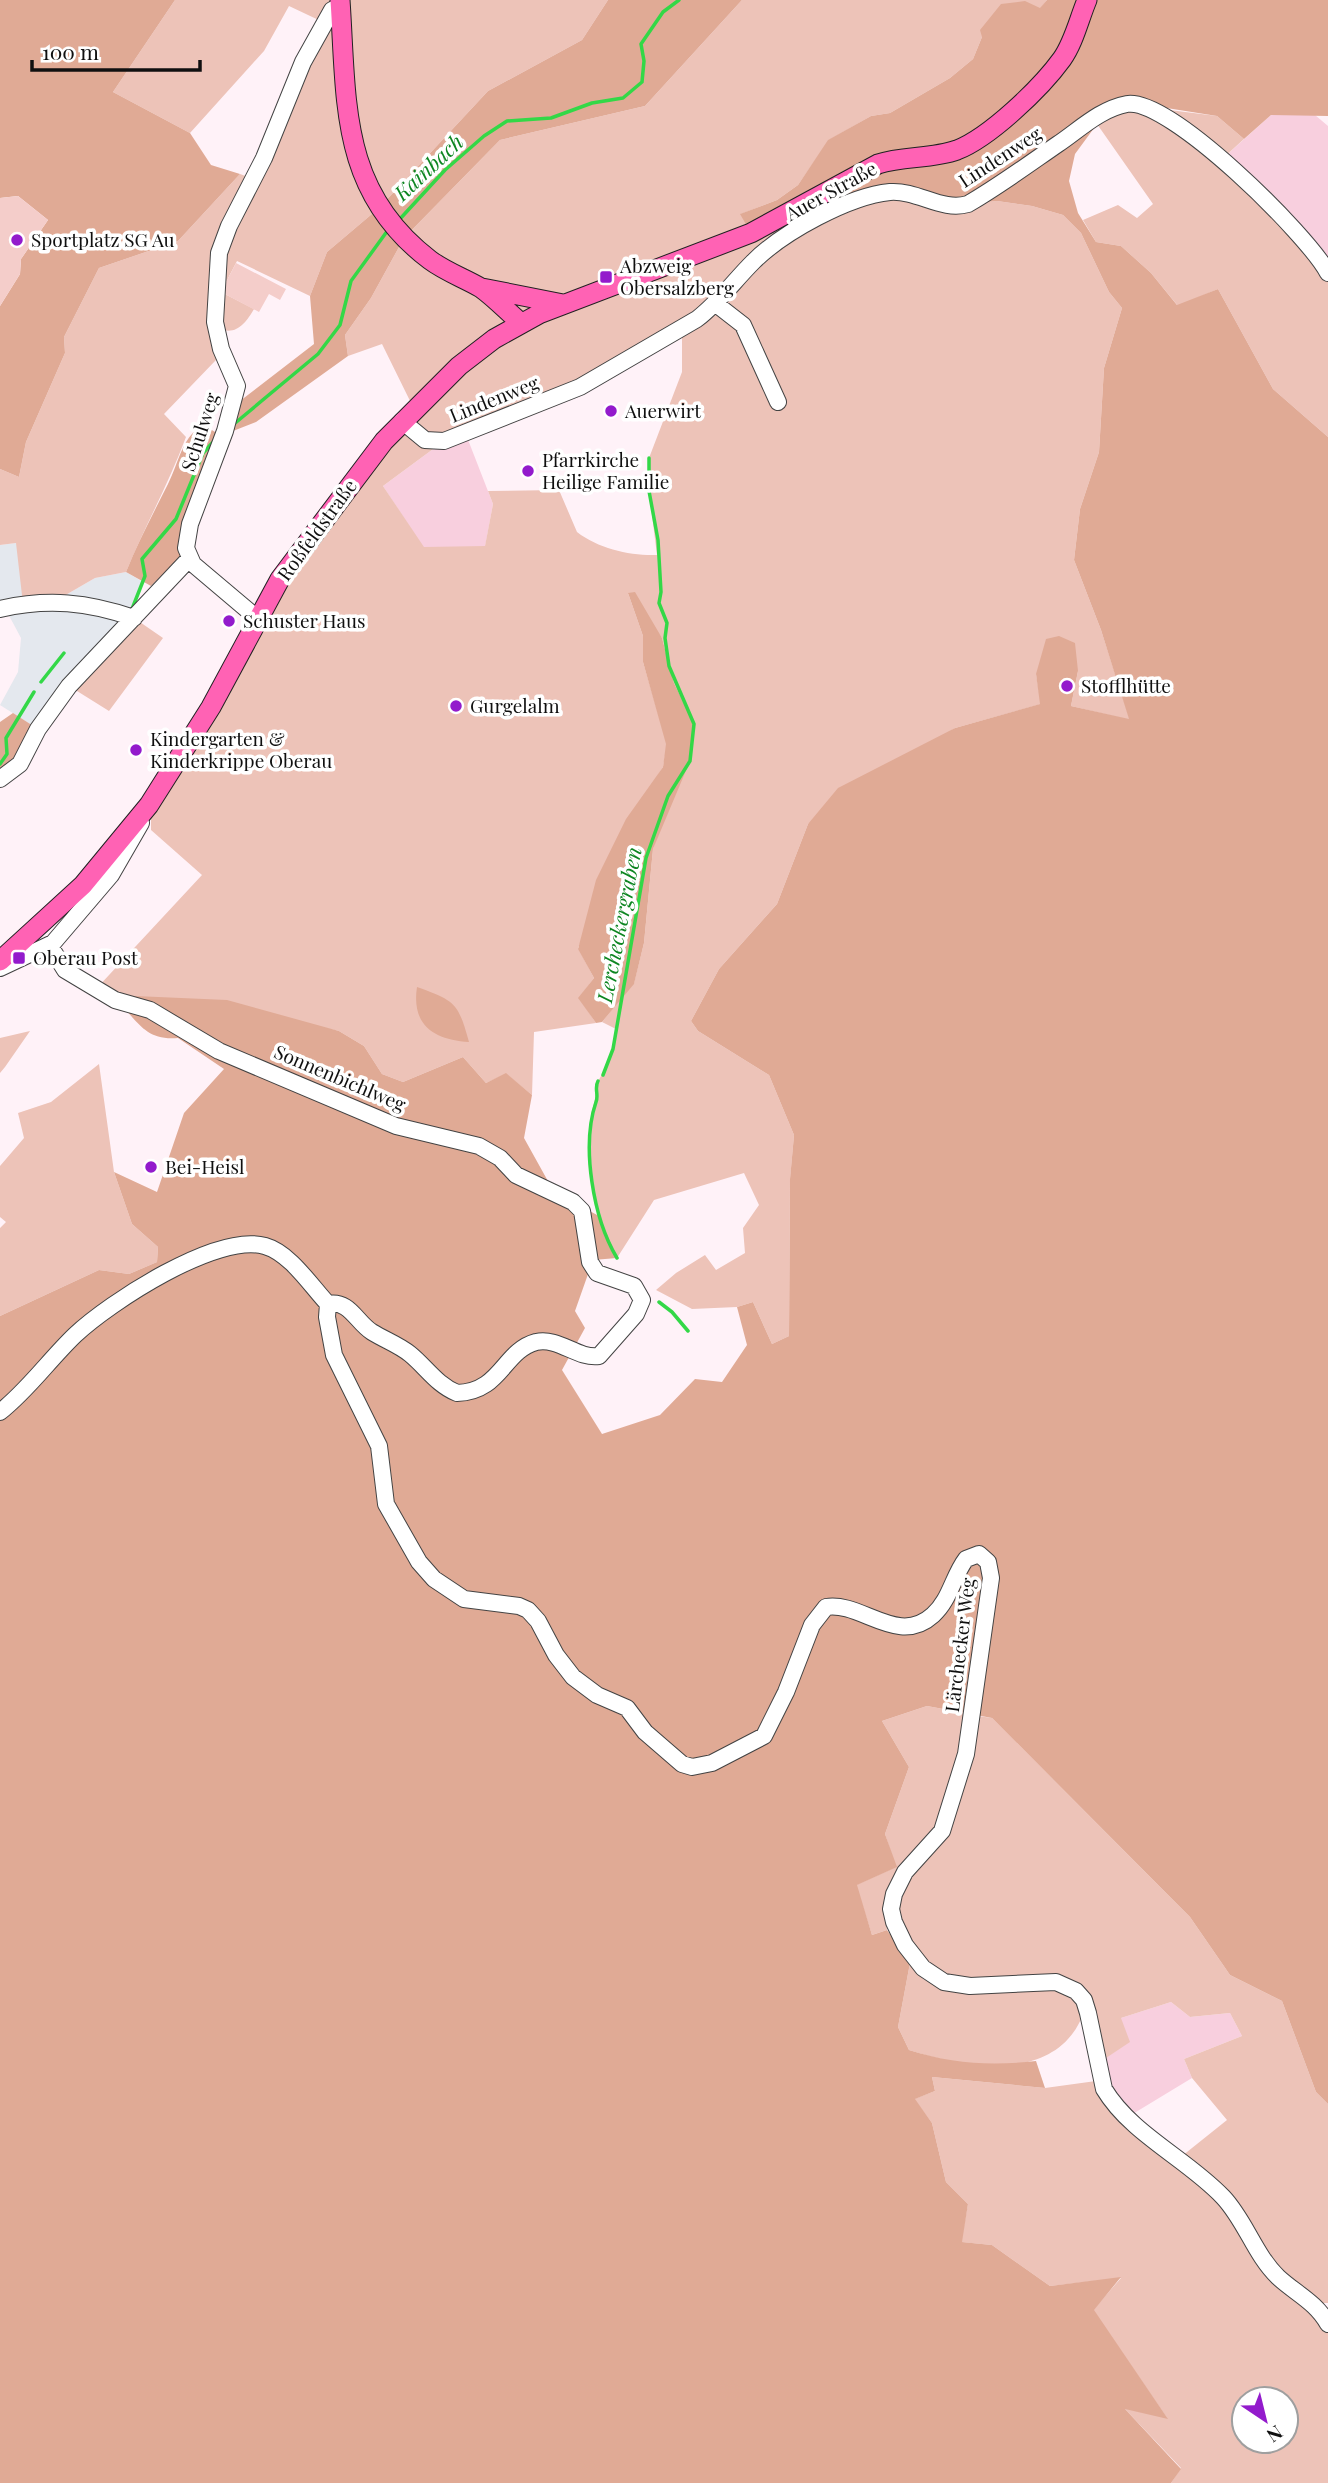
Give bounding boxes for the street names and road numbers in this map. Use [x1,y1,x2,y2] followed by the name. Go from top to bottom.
[953,120,1046,193] street label: Lindenweg
[779,154,881,226] street label: Auer Straße
[445,368,542,428] street label: Lindenweg
[174,389,224,474] street label: Schulweg
[271,473,362,585] street label: Roßfeldstraße
[271,1038,410,1117] street label: Sonnenbichlweg
[938,1576,980,1714] street label: Lärchecker Weg

